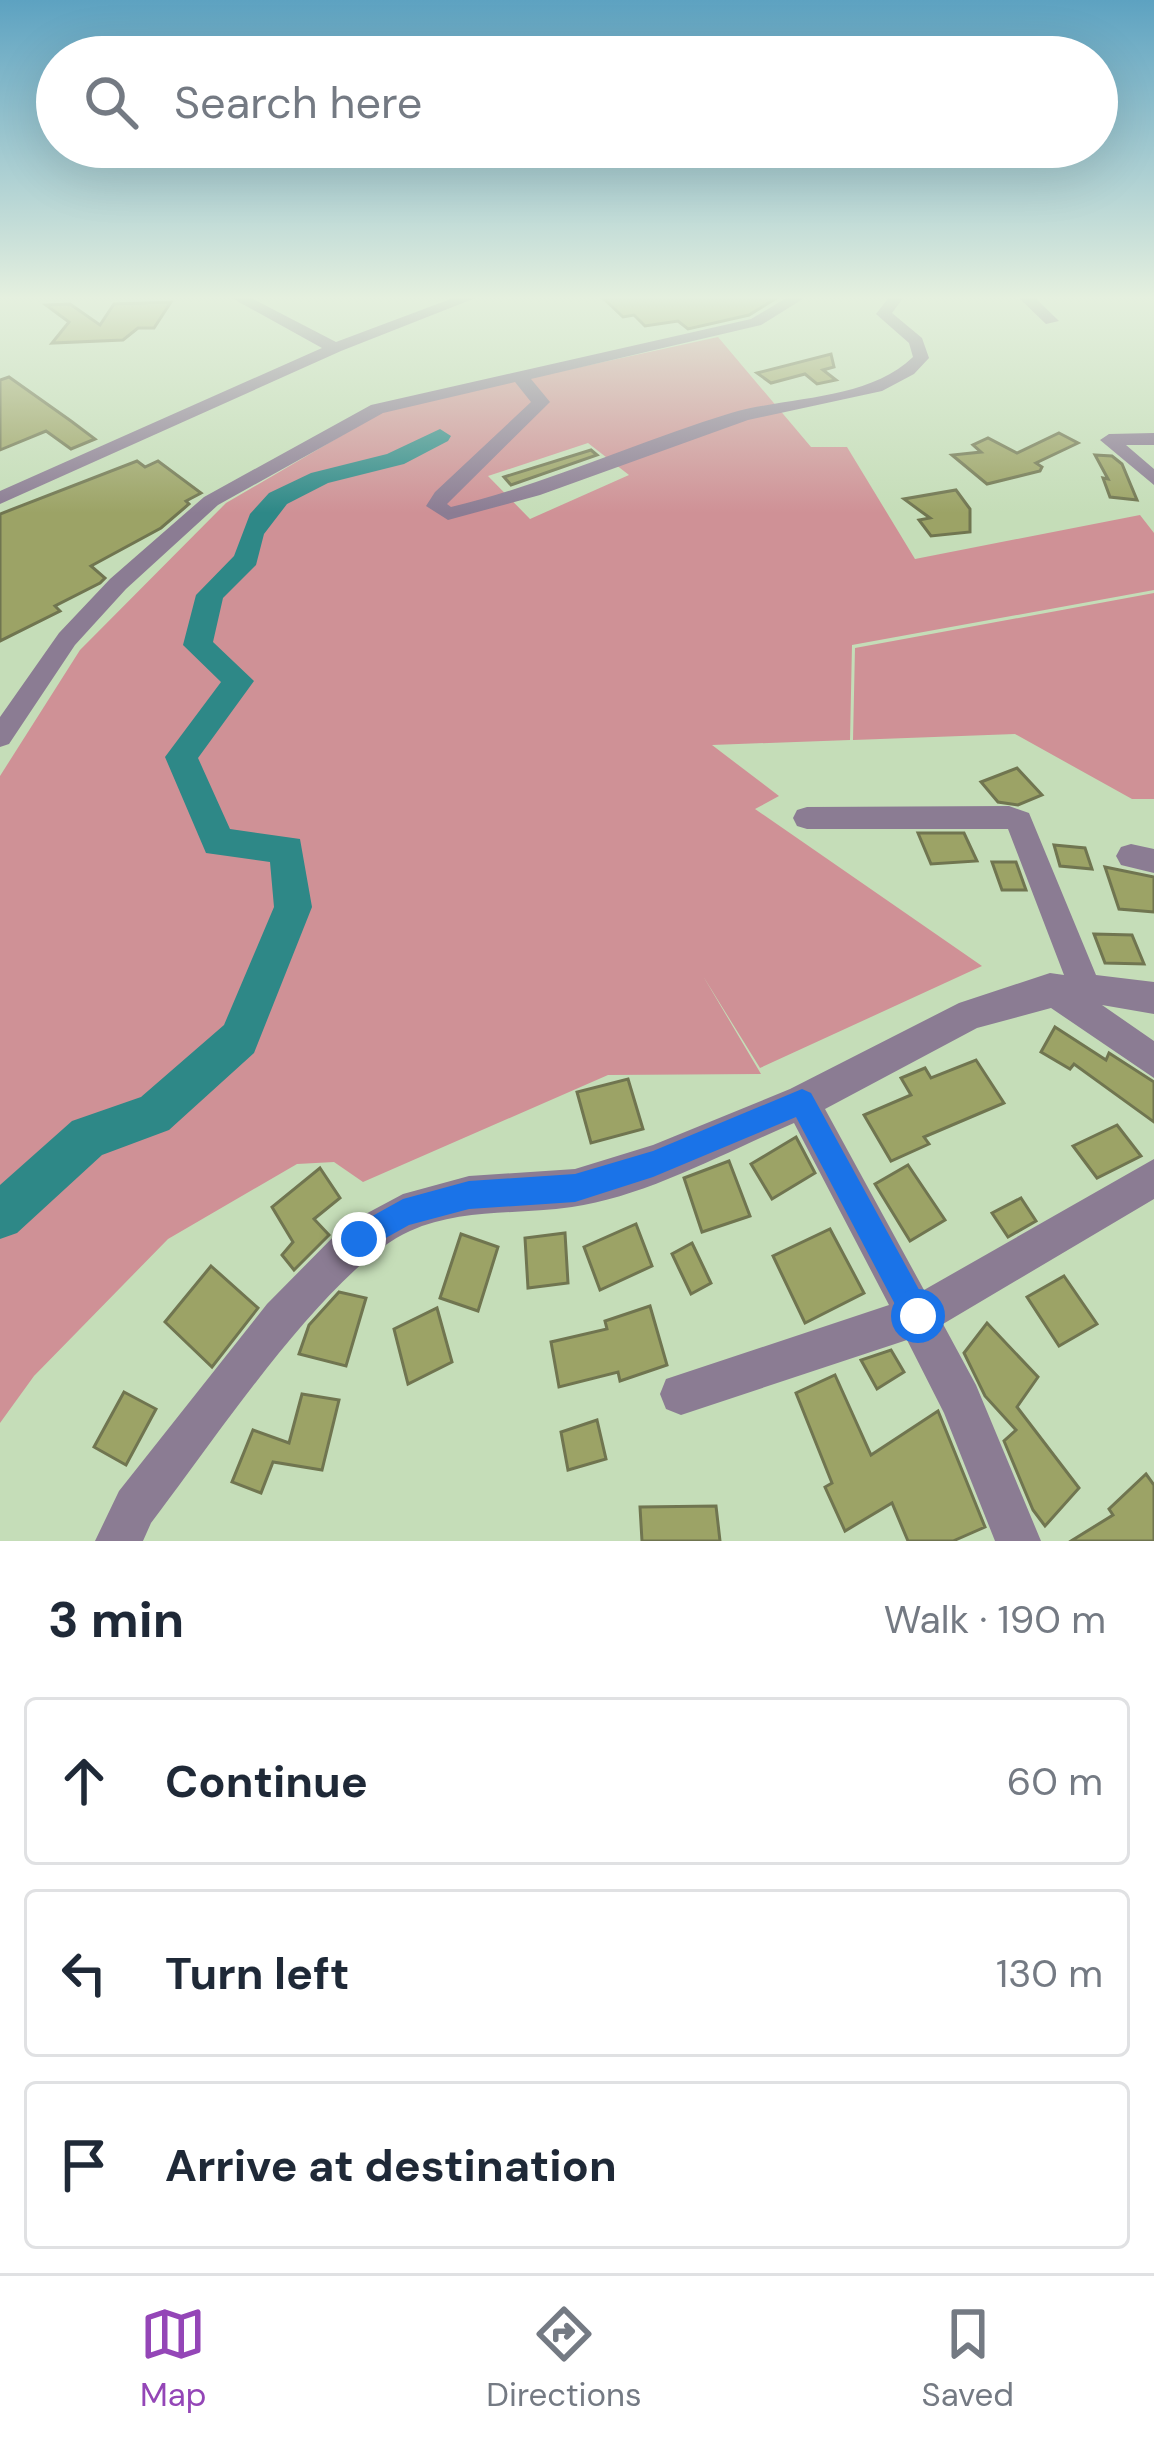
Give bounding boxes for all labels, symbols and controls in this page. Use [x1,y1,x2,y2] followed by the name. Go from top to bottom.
[36,36,1118,168] search box
[78,69,144,135] icon: search
[174,73,422,132] text: Search here
[332,1212,386,1266] route end
[891,1289,945,1343] route start
[48,1586,184,1653] text: 3 min
[884,1594,1106,1645] text: Walk · 190 m
[51,1748,117,1814] icon: ahead
[165,1752,368,1811] text: Continue
[1007,1756,1103,1807] text: 60 m
[51,1940,117,2006] icon: left
[165,1944,349,2003] text: Turn left
[996,1948,1103,1999] text: 130 m
[51,2132,117,2198] icon: arrive
[165,2136,617,2195] text: Arrive at destination
[140,2301,206,2416] tab: Map
[486,2301,642,2416] tab: Directions
[922,2301,1014,2416] tab: Saved

